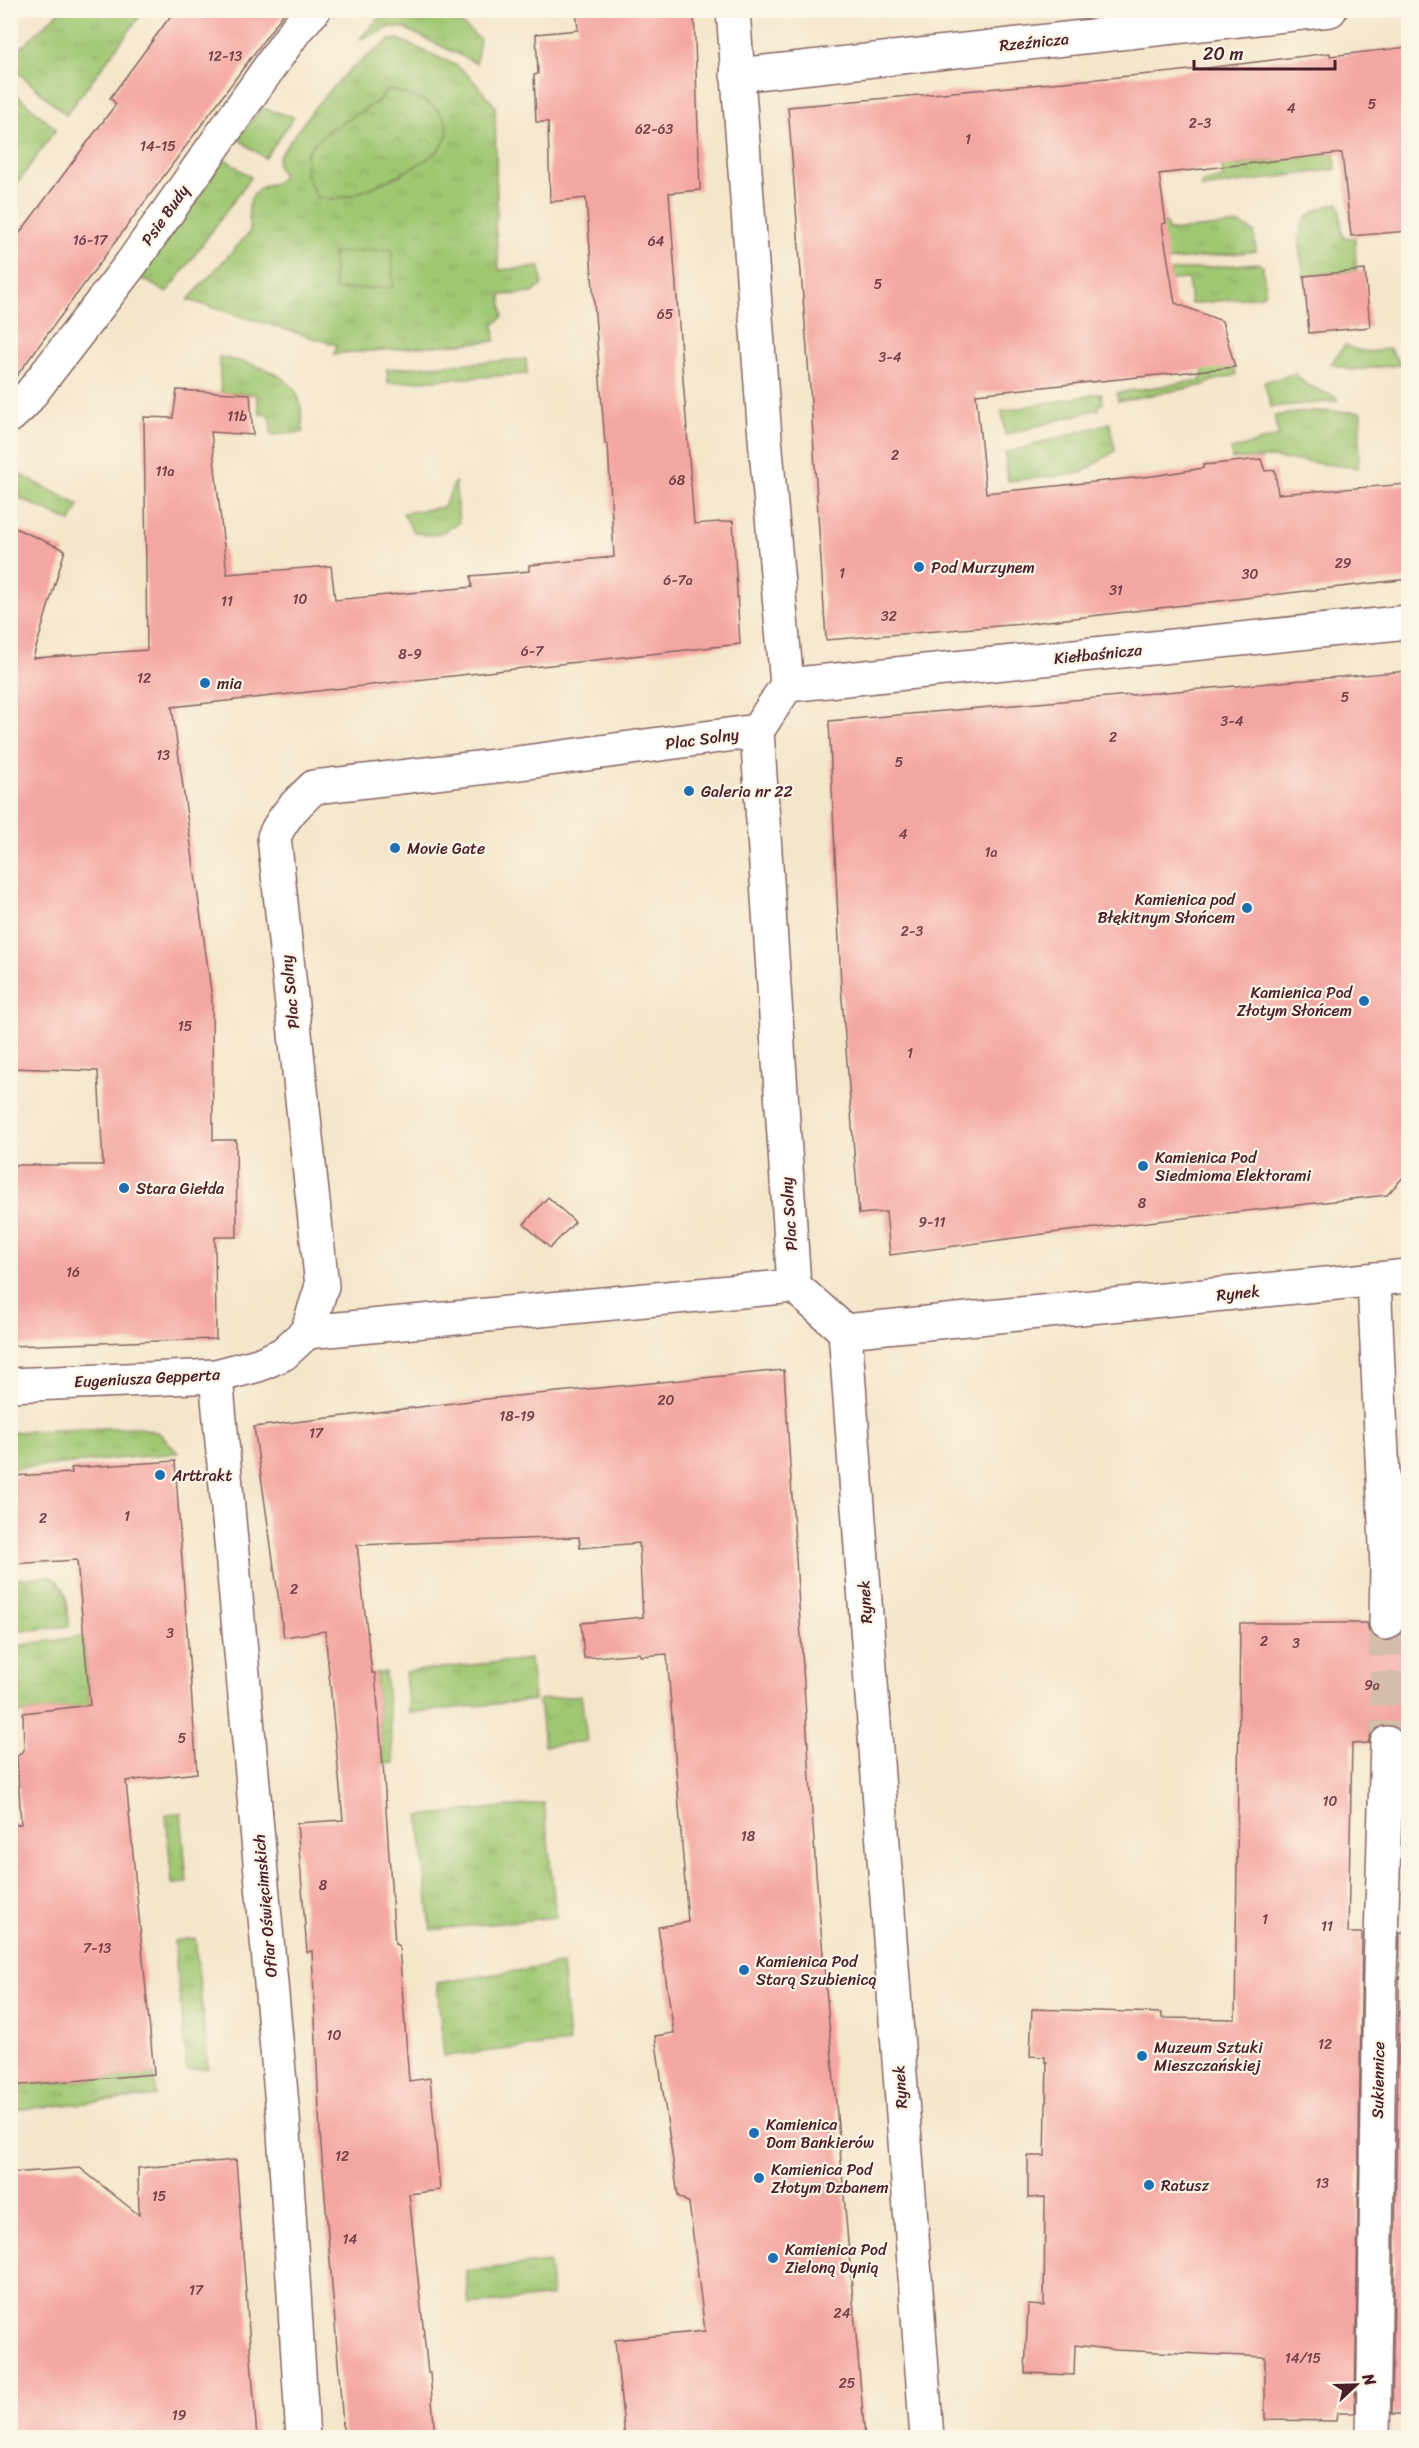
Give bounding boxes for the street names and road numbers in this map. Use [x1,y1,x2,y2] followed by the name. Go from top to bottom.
[998,24,1070,60] street label: Rzeźnicza
[133,178,197,252] street label: Psie Budy
[1053,635,1144,673] street label: Kiełbaśnicza
[663,719,741,759] street label: Plac Solny
[272,953,308,1030] street label: Plac Solny
[772,1175,806,1252] street label: Plac Solny
[1215,1276,1261,1310] street label: Rynek
[73,1360,222,1396] street label: Eugeniusza Gepperta
[849,1579,881,1625] street label: Rynek
[244,1833,286,1979] street label: Ofiar Oświęcimskich
[1363,2041,1393,2119] street label: Sukiennice
[884,2064,916,2110] street label: Rynek

